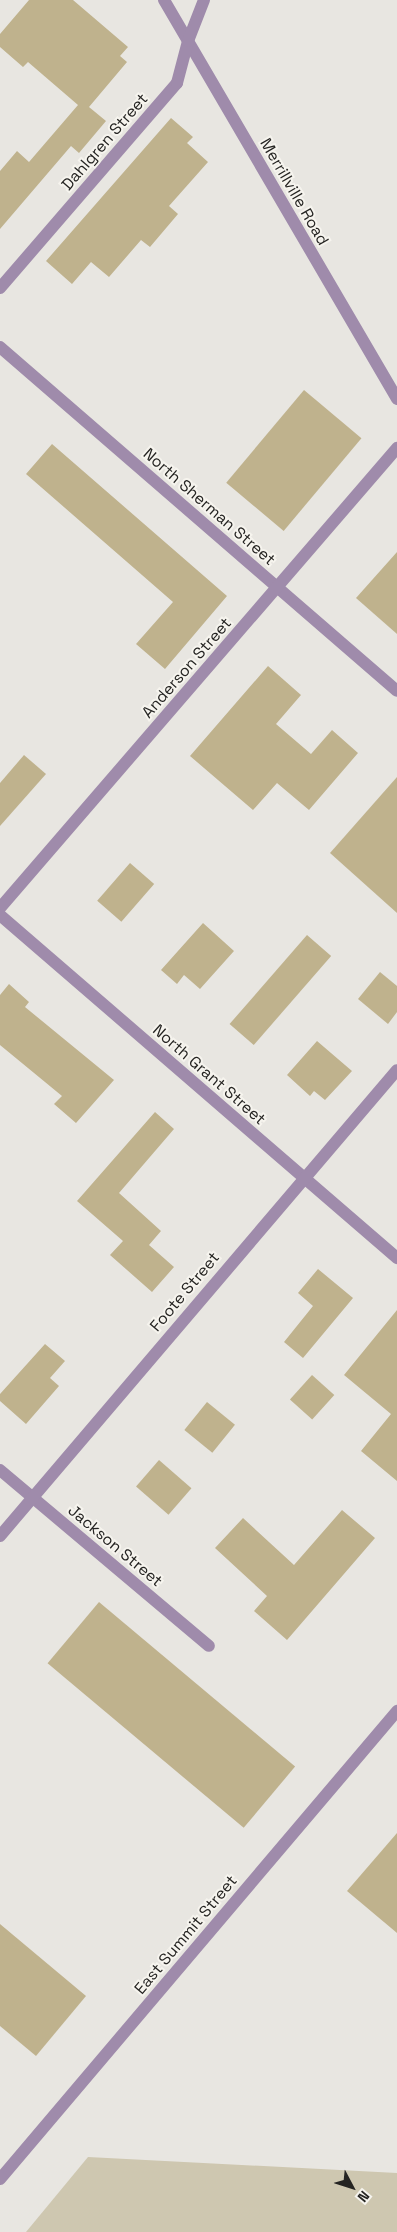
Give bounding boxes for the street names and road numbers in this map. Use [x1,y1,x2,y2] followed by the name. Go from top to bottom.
[58,90,152,194] street label: Dahlgren Street
[256,135,332,249] street label: Merrillville Road
[139,444,279,570] street label: North Sherman Street
[138,614,236,722] street label: Anderson Street
[149,1021,269,1129] street label: North Grant Street
[146,1248,224,1336] street label: Foote Street
[64,1501,166,1591] street label: Jackson Street
[131,1872,241,1998] street label: East Summit Street

